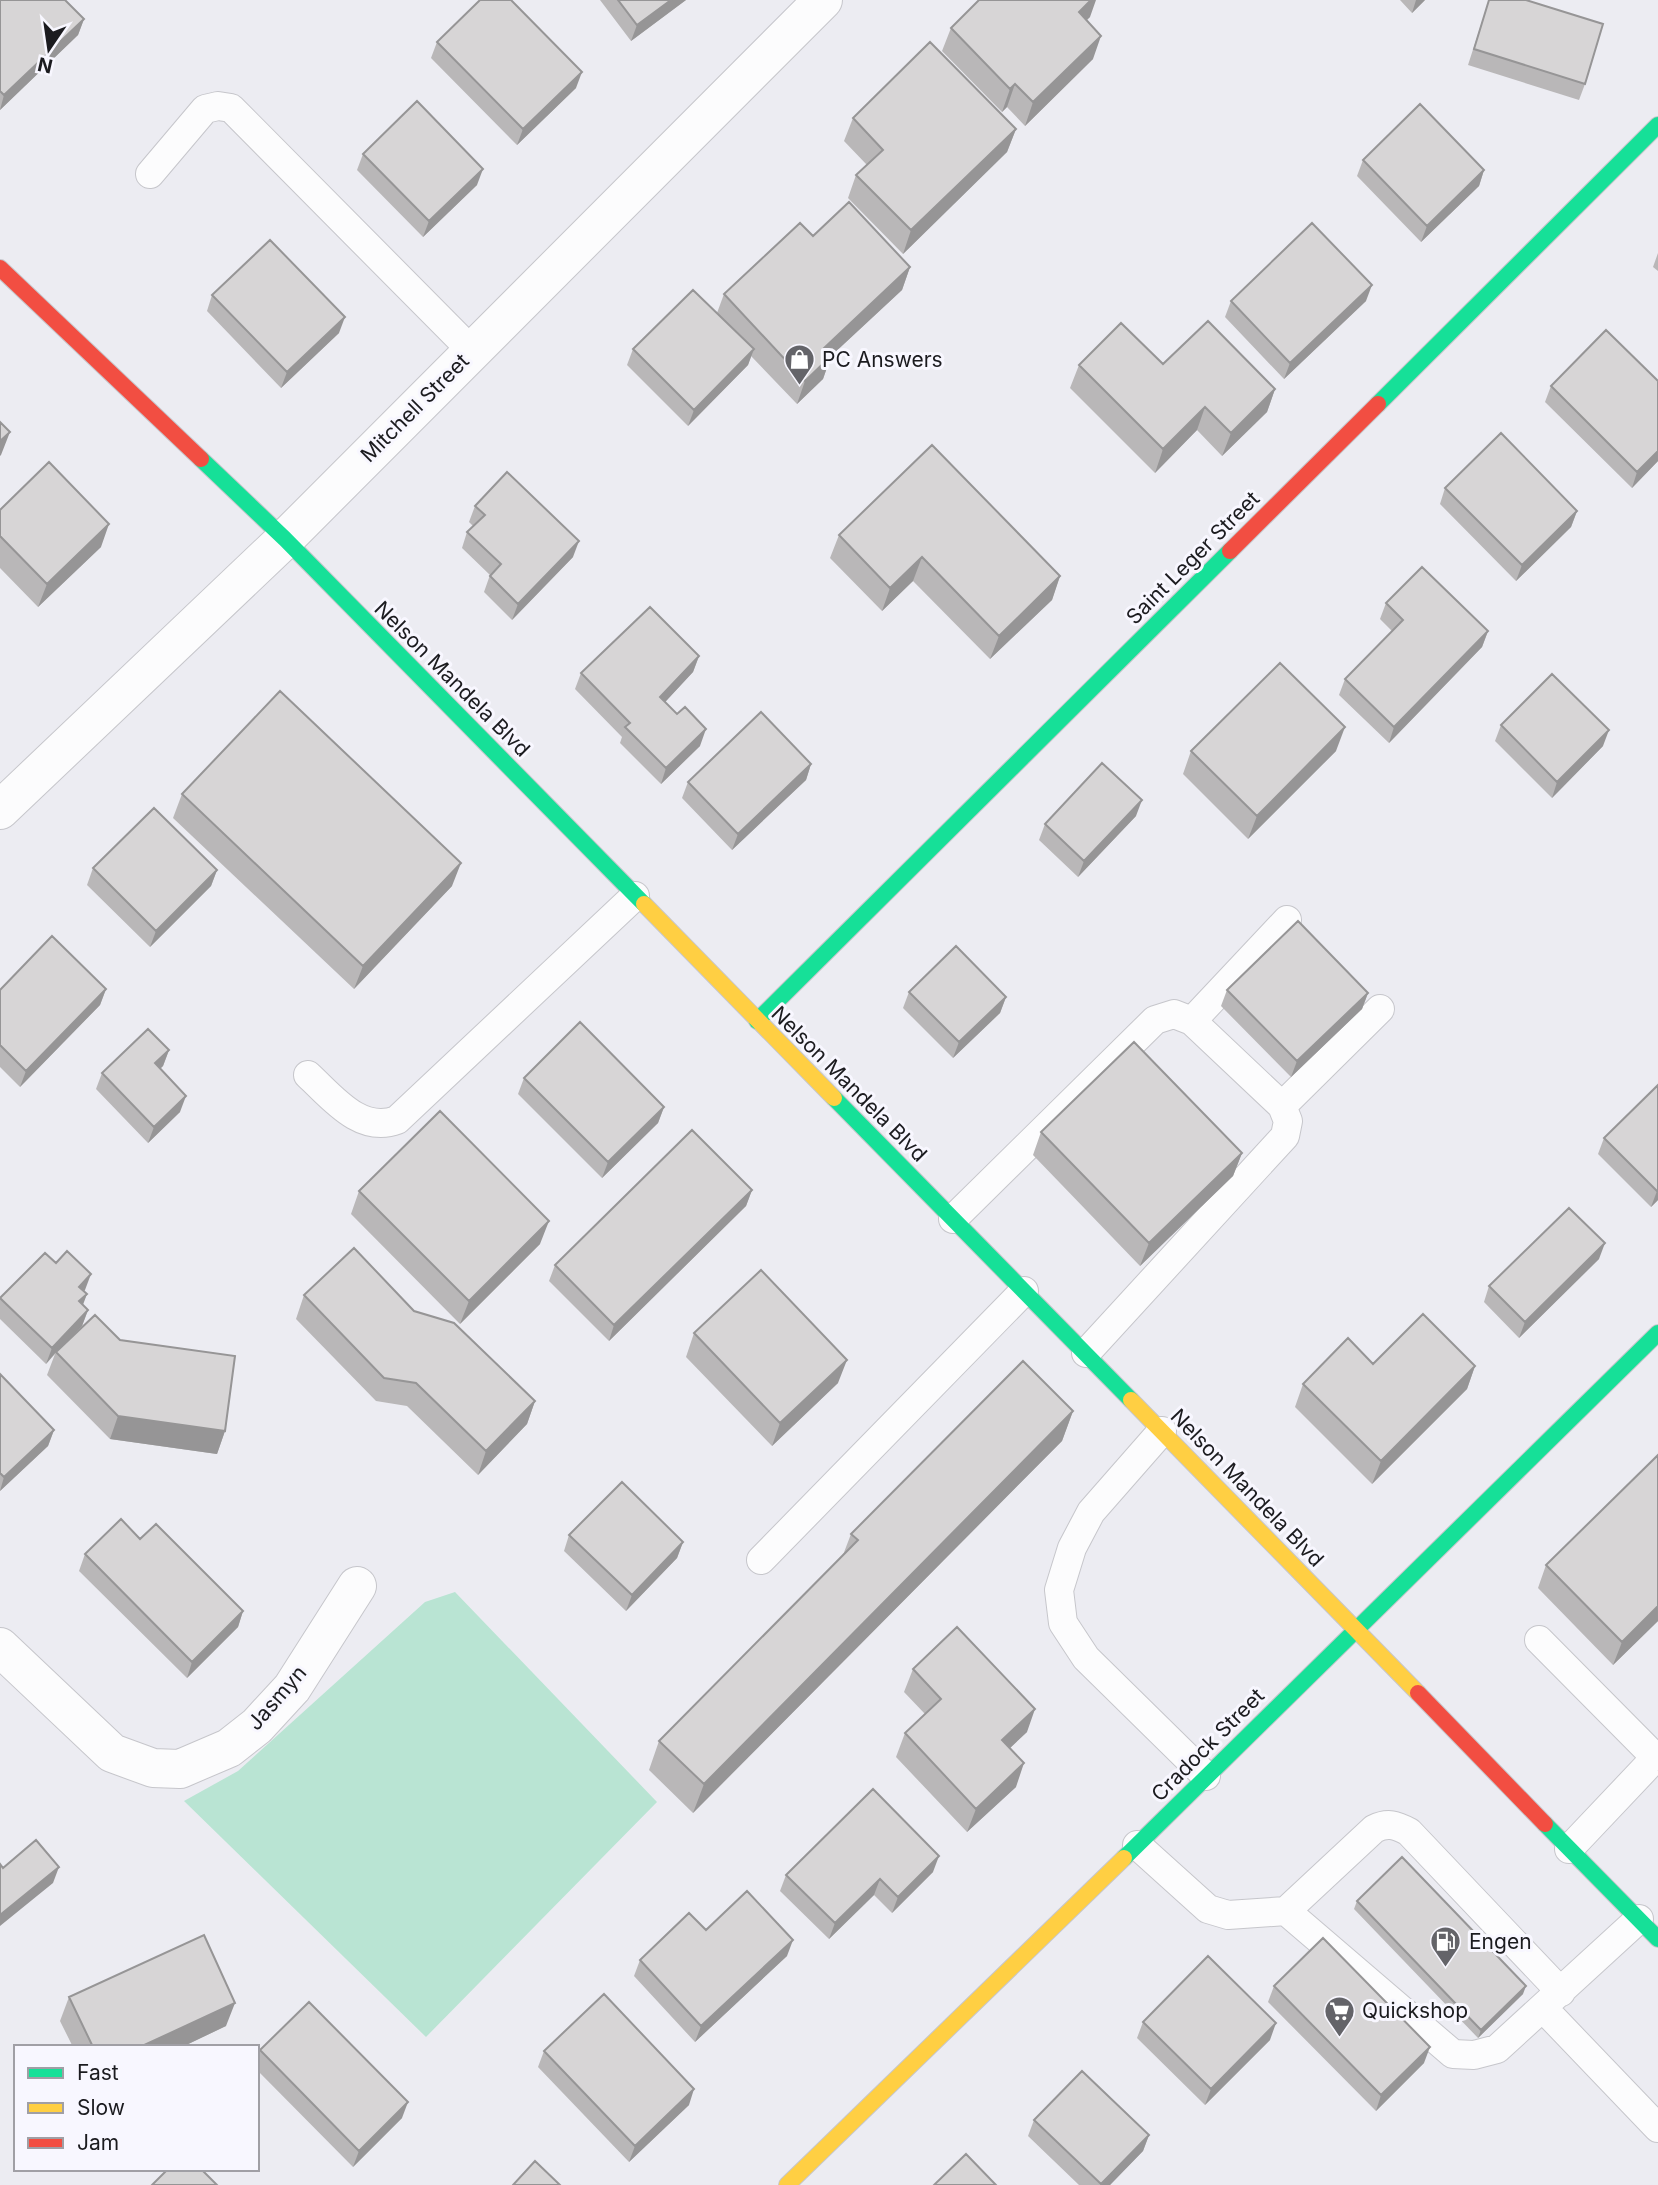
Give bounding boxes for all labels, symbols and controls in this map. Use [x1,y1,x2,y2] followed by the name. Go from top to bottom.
[14,14,84,84] north arrow
[36,52,55,78] text: N
[782,343,816,387] shop icon: PC Answers
[822,347,943,372] place label: PC Answers
[355,348,474,467] street label: Mitchell Street
[1121,486,1264,629] street label: Saint Leger Street
[369,596,535,762] street label: Nelson Mandela Blvd
[766,1001,932,1167] street label: Nelson Mandela Blvd
[1166,1404,1329,1572] street label: Nelson Mandela Blvd
[242,1660,311,1735] street label: Jasmyn
[1146,1683,1269,1806] street label: Cradock Street
[1429,1925,1463,1969] fuel station icon: Engen
[1469,1929,1532,1954] place label: Engen
[1322,1994,1356,2038] supermarket icon: Quickshop
[1362,1998,1468,2023] place label: Quickshop
[14,2045,259,2171] legend
[77,2060,119,2085] text: Fast
[77,2095,125,2120] text: Slow
[77,2130,119,2155] text: Jam

